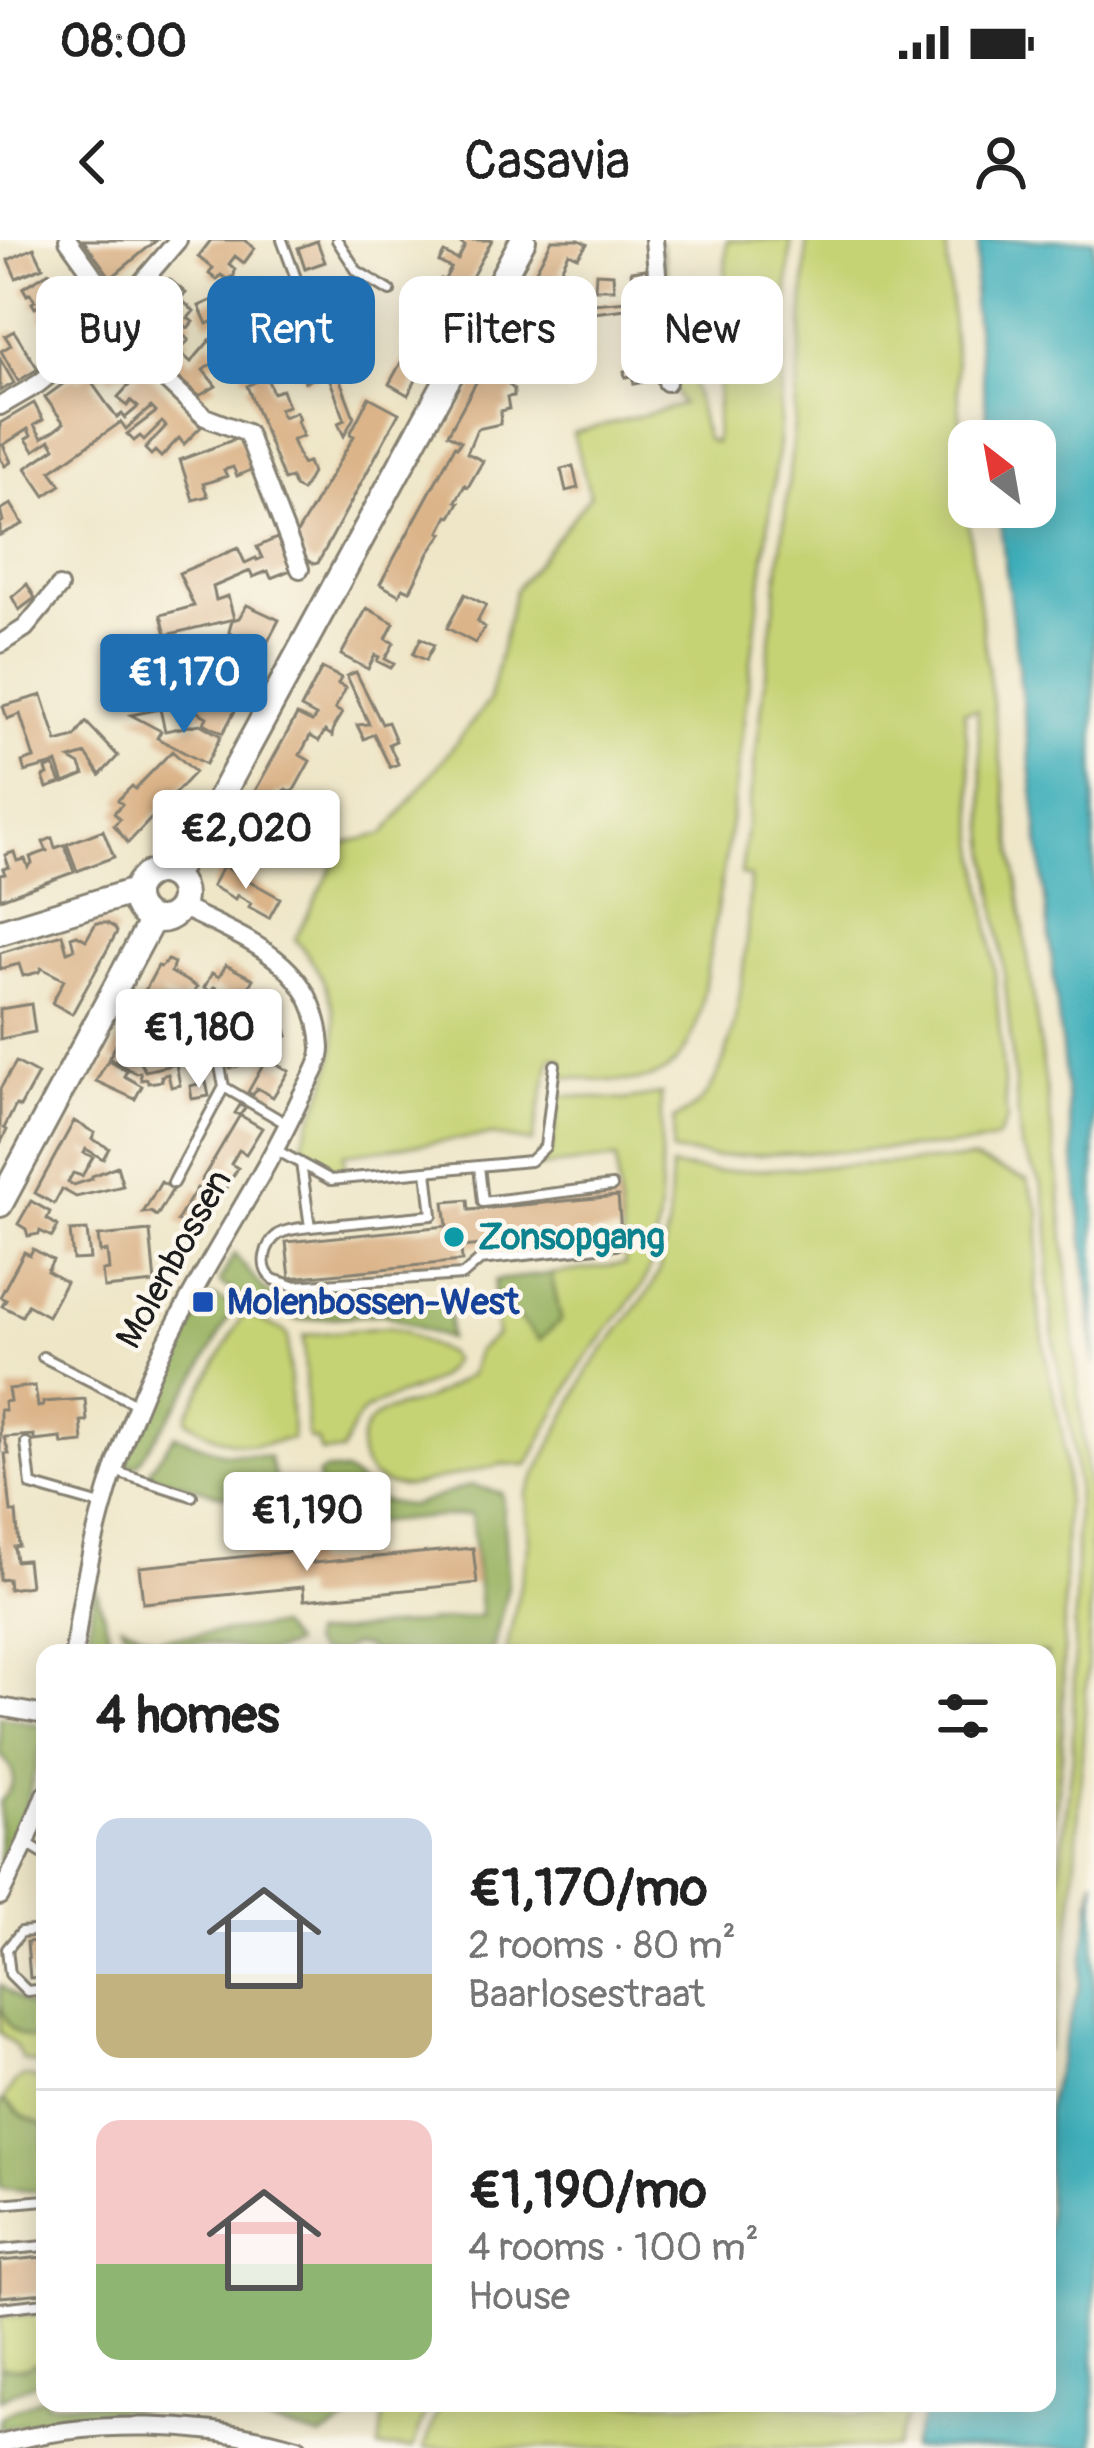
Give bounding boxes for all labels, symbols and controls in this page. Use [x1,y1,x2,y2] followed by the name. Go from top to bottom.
[60,14,187,70] text: 08:00
[464,128,630,196] text: Casavia
[60,129,126,195] icon: back
[968,129,1034,195] icon: person
[36,276,183,384] chip: Buy
[207,276,375,384] chip: Rent
[399,276,597,384] chip: Filters
[621,276,783,384] chip: New
[948,420,1056,528] north arrow
[948,420,1056,528] map controls
[86,634,282,736] pin: €1,170
[127,648,241,697] text: €1,170
[148,790,344,892] pin: €2,020
[180,804,312,853] text: €2,020
[101,989,297,1091] pin: €1,180
[143,1003,255,1052] text: €1,180
[106,1162,242,1356] street label: Molenbossen
[478,1215,665,1260] place label: Zonsopgang
[441,1224,467,1250] marker: Zonsopgang
[227,1280,521,1325] place label: Molenbossen-West
[190,1289,216,1315] marker: Molenbossen-West
[209,1472,405,1574] pin: €1,190
[251,1486,363,1535] text: €1,190
[930,1683,996,1749] icon: filters
[96,1684,280,1748] text: 4 homes
[468,1857,707,1921] text: €1,170/mo
[192,1866,336,2010] icon: home
[468,1921,736,1970] text: 2 rooms · 80 m²
[468,1970,705,2019] text: Baarlosestraat
[468,2159,707,2223] text: €1,190/mo
[192,2168,336,2312] icon: home
[468,2223,759,2272] text: 4 rooms · 100 m²
[468,2272,570,2321] text: House

